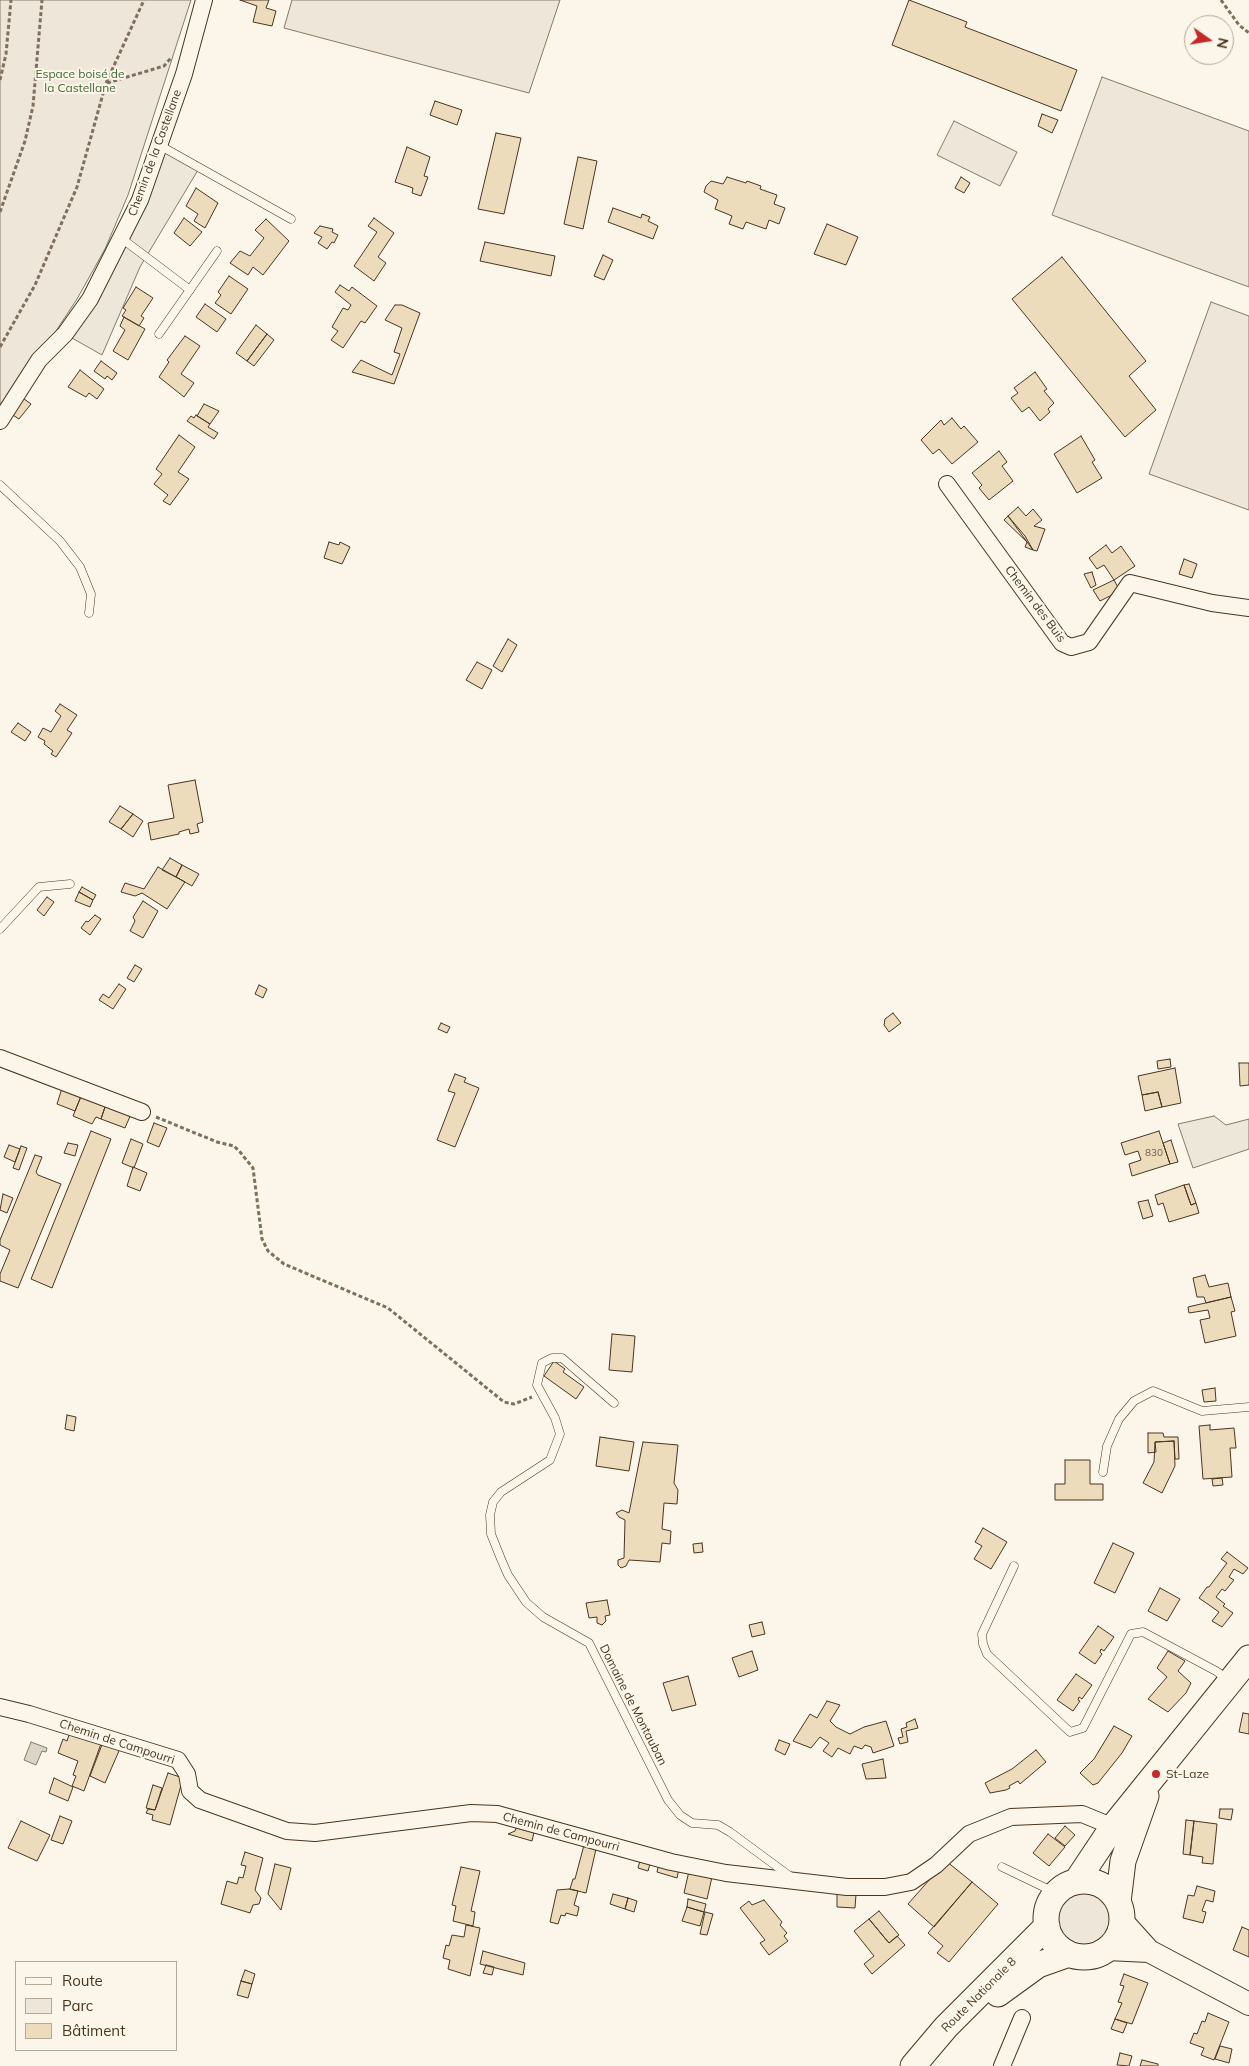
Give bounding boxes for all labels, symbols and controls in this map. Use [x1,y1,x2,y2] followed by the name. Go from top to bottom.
[1184,15,1234,65] north arrow
[1213,36,1233,50] text: N
[35,67,125,95] park label: Espace boisé de la Castellane
[125,88,185,218] street label: Chemin de la Castellane
[1002,563,1068,645] street label: Chemin des Buis
[1145,1147,1163,1159] house number: 830
[596,1642,670,1768] street label: Domaine de Montauban
[57,1717,177,1767] street label: Chemin de Campourri
[1166,1767,1209,1781] place label: St-Laze
[1150,1768,1162,1780] marker: St-Laze
[501,1809,621,1855] street label: Chemin de Campourri
[939,1955,1019,2035] street label: Route Nationale 8
[15,1961,178,2051] legend
[62,1971,103,1990] text: Route
[62,1996,93,2015] text: Parc
[62,2021,125,2040] text: Bâtiment

